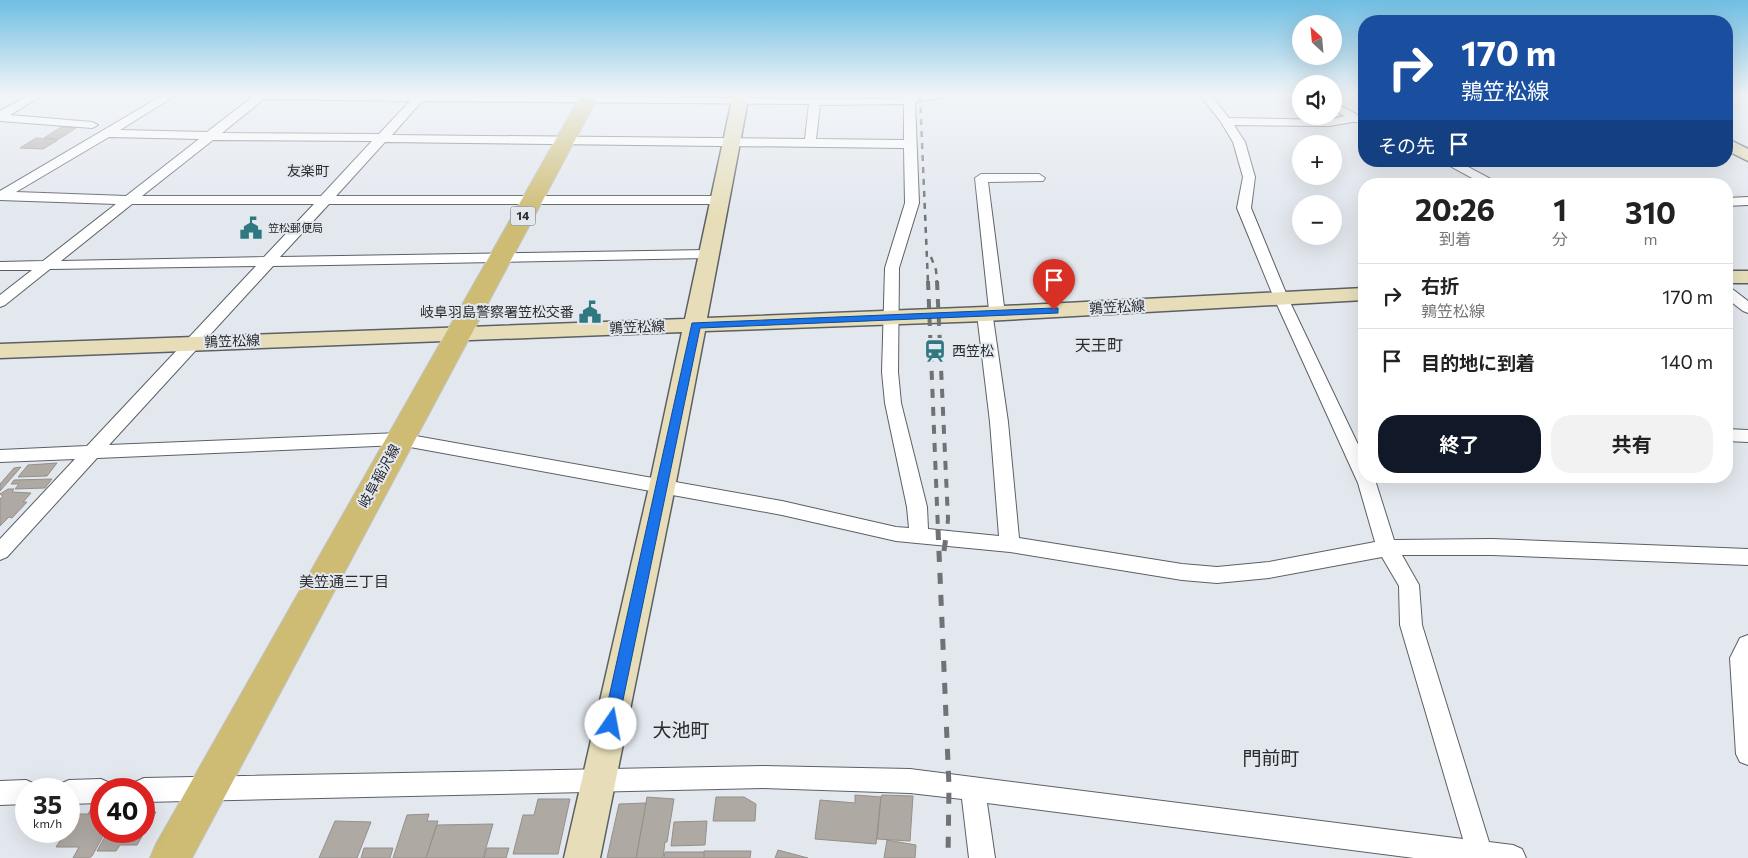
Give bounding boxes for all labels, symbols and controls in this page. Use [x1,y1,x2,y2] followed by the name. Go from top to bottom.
[1292,15,1342,65] north arrow
[1292,15,1342,245] map controls
[1461,30,1556,73] text: 170 m
[1378,35,1443,100] icon: right
[1292,75,1342,125] button: sound
[1461,77,1549,104] text: 鶉笠松線
[1445,130,1473,158] icon: arrive
[1378,134,1435,157] text: その先
[1292,135,1342,185] button: +
[287,162,329,179] district label: 友楽町
[1415,190,1495,227] text: 20:26
[1553,190,1567,227] text: 1
[1625,193,1676,230] text: 310
[1292,195,1342,245] button: −
[510,207,536,226] road number: 14
[238,215,264,241] public building icon: 笠松郵便局
[268,221,323,234] place label: 笠松郵便局
[1439,229,1471,248] text: 到着
[1552,229,1568,248] text: 分
[1644,229,1658,248] text: m
[1033,259,1075,310] pin
[1040,266,1068,294] icon: arrive
[1421,274,1459,297] text: 右折
[1378,282,1406,310] icon: right
[1662,285,1713,308] text: 170 m
[1089,297,1145,316] street label: 鶉笠松線
[577,299,603,325] public building icon: 岐阜羽島警察署笠松交番
[1421,301,1485,320] text: 鶉笠松線
[420,303,574,320] place label: 岐阜羽島警察署笠松交番
[609,317,665,336] street label: 鶉笠松線
[204,331,260,350] street label: 鶉笠松線
[1075,335,1123,354] district label: 天王町
[922,338,948,364] station icon: 西笠松
[952,342,994,359] place label: 西笠松
[1378,347,1406,375] icon: arrive
[1661,350,1713,373] text: 140 m
[1421,351,1535,374] text: 目的地に到着
[1378,415,1541,473] button: 終了
[1551,415,1713,473] button: 共有
[354,441,403,510] street label: 岐阜稲沢線
[299,572,389,590] district label: 美笠通三丁目
[584,697,636,749] position arrow
[652,718,710,741] district label: 大池町
[1242,746,1300,769] district label: 門前町
[90,778,155,843] speed limit sign: 40
[33,789,62,819] text: 35
[33,816,62,830] text: km/h

